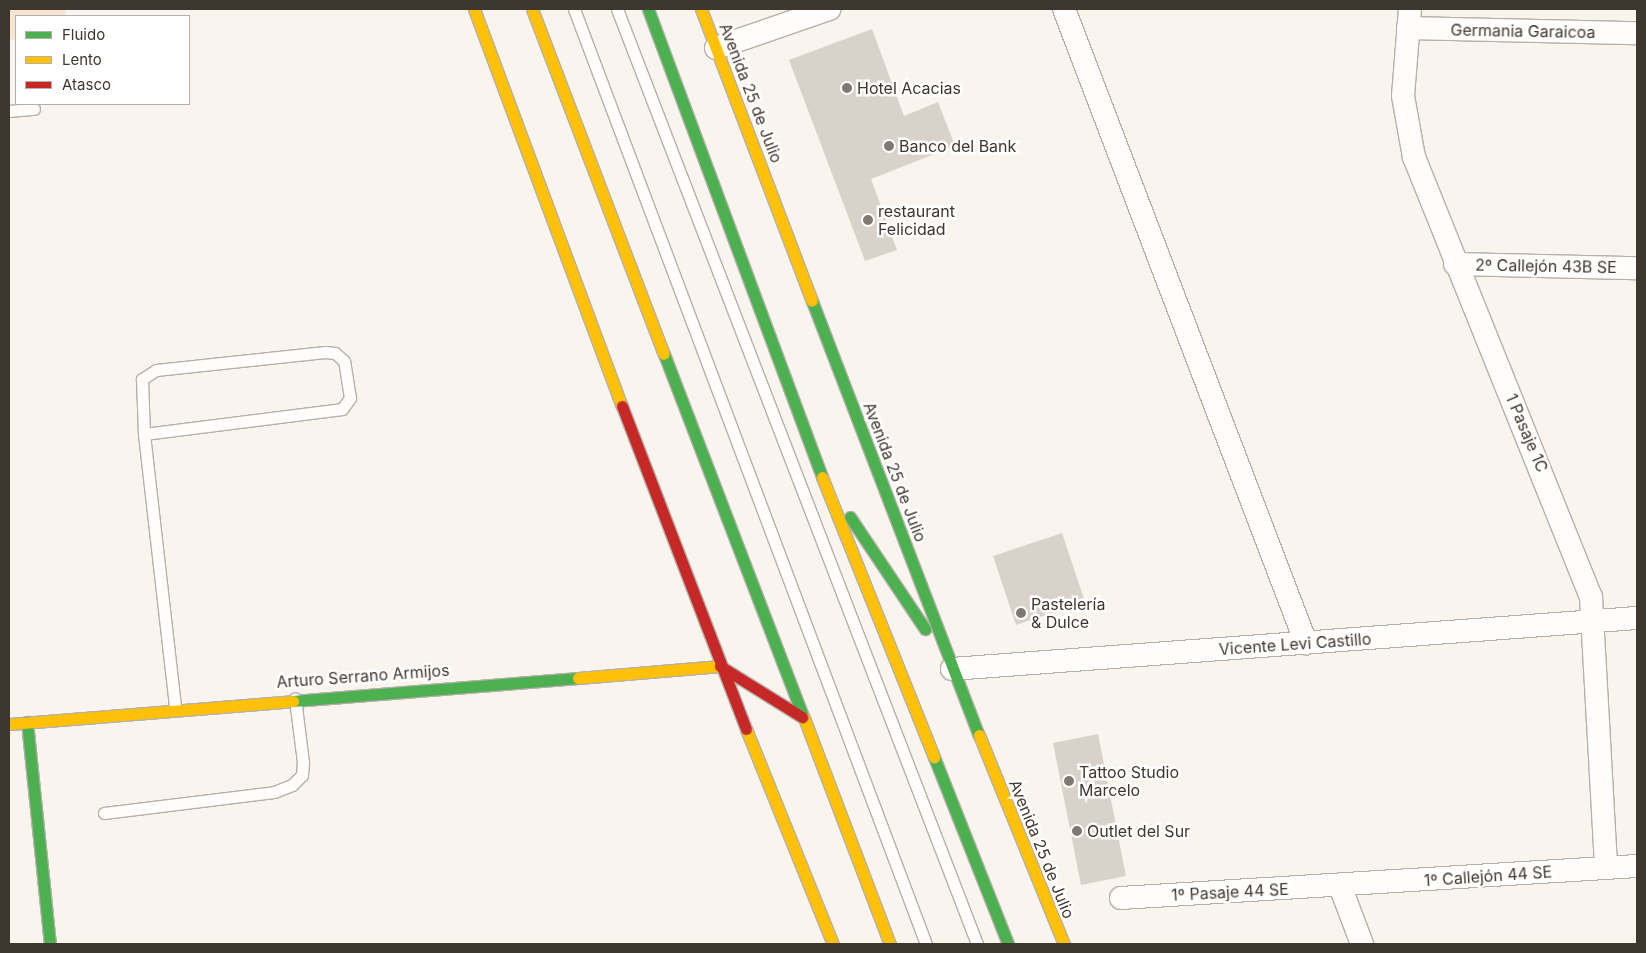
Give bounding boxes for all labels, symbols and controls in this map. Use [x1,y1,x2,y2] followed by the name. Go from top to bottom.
[15,15,190,105] legend
[715,20,787,166] street label: Avenida 25 de Julio
[1450,20,1596,42] street label: Germania Garaicoa
[62,25,105,44] text: Fluido
[62,50,102,69] text: Lento
[62,75,111,94] text: Atasco
[857,78,961,98] place label: Hotel Acacias
[841,82,853,94] marker: Hotel Acacias
[899,136,1016,156] place label: Banco del Bank
[883,140,895,152] marker: Banco del Bank
[878,201,955,239] place label: restaurant Felicidad
[862,214,874,226] marker: restaurant Felicidad
[1475,255,1617,277] street label: 2º Callejón 43B SE
[1502,391,1552,475] street label: 1 Pasaje 1C
[859,399,931,545] street label: Avenida 25 de Julio
[1031,594,1105,632] place label: Pastelería & Dulce
[1015,607,1027,619] marker: Pastelería & Dulce
[1218,629,1372,659] street label: Vicente Levi Castillo
[276,660,450,692] street label: Arturo Serrano Armijos
[1079,762,1179,800] place label: Tattoo Studio Marcelo
[1063,775,1075,787] marker: Tattoo Studio Marcelo
[1005,777,1079,921] street label: Avenida 25 de Julio
[1087,821,1190,841] place label: Outlet del Sur
[1071,825,1083,837] marker: Outlet del Sur
[1423,862,1553,890] street label: 1º Callejón 44 SE
[1171,879,1289,905] street label: 1º Pasaje 44 SE

